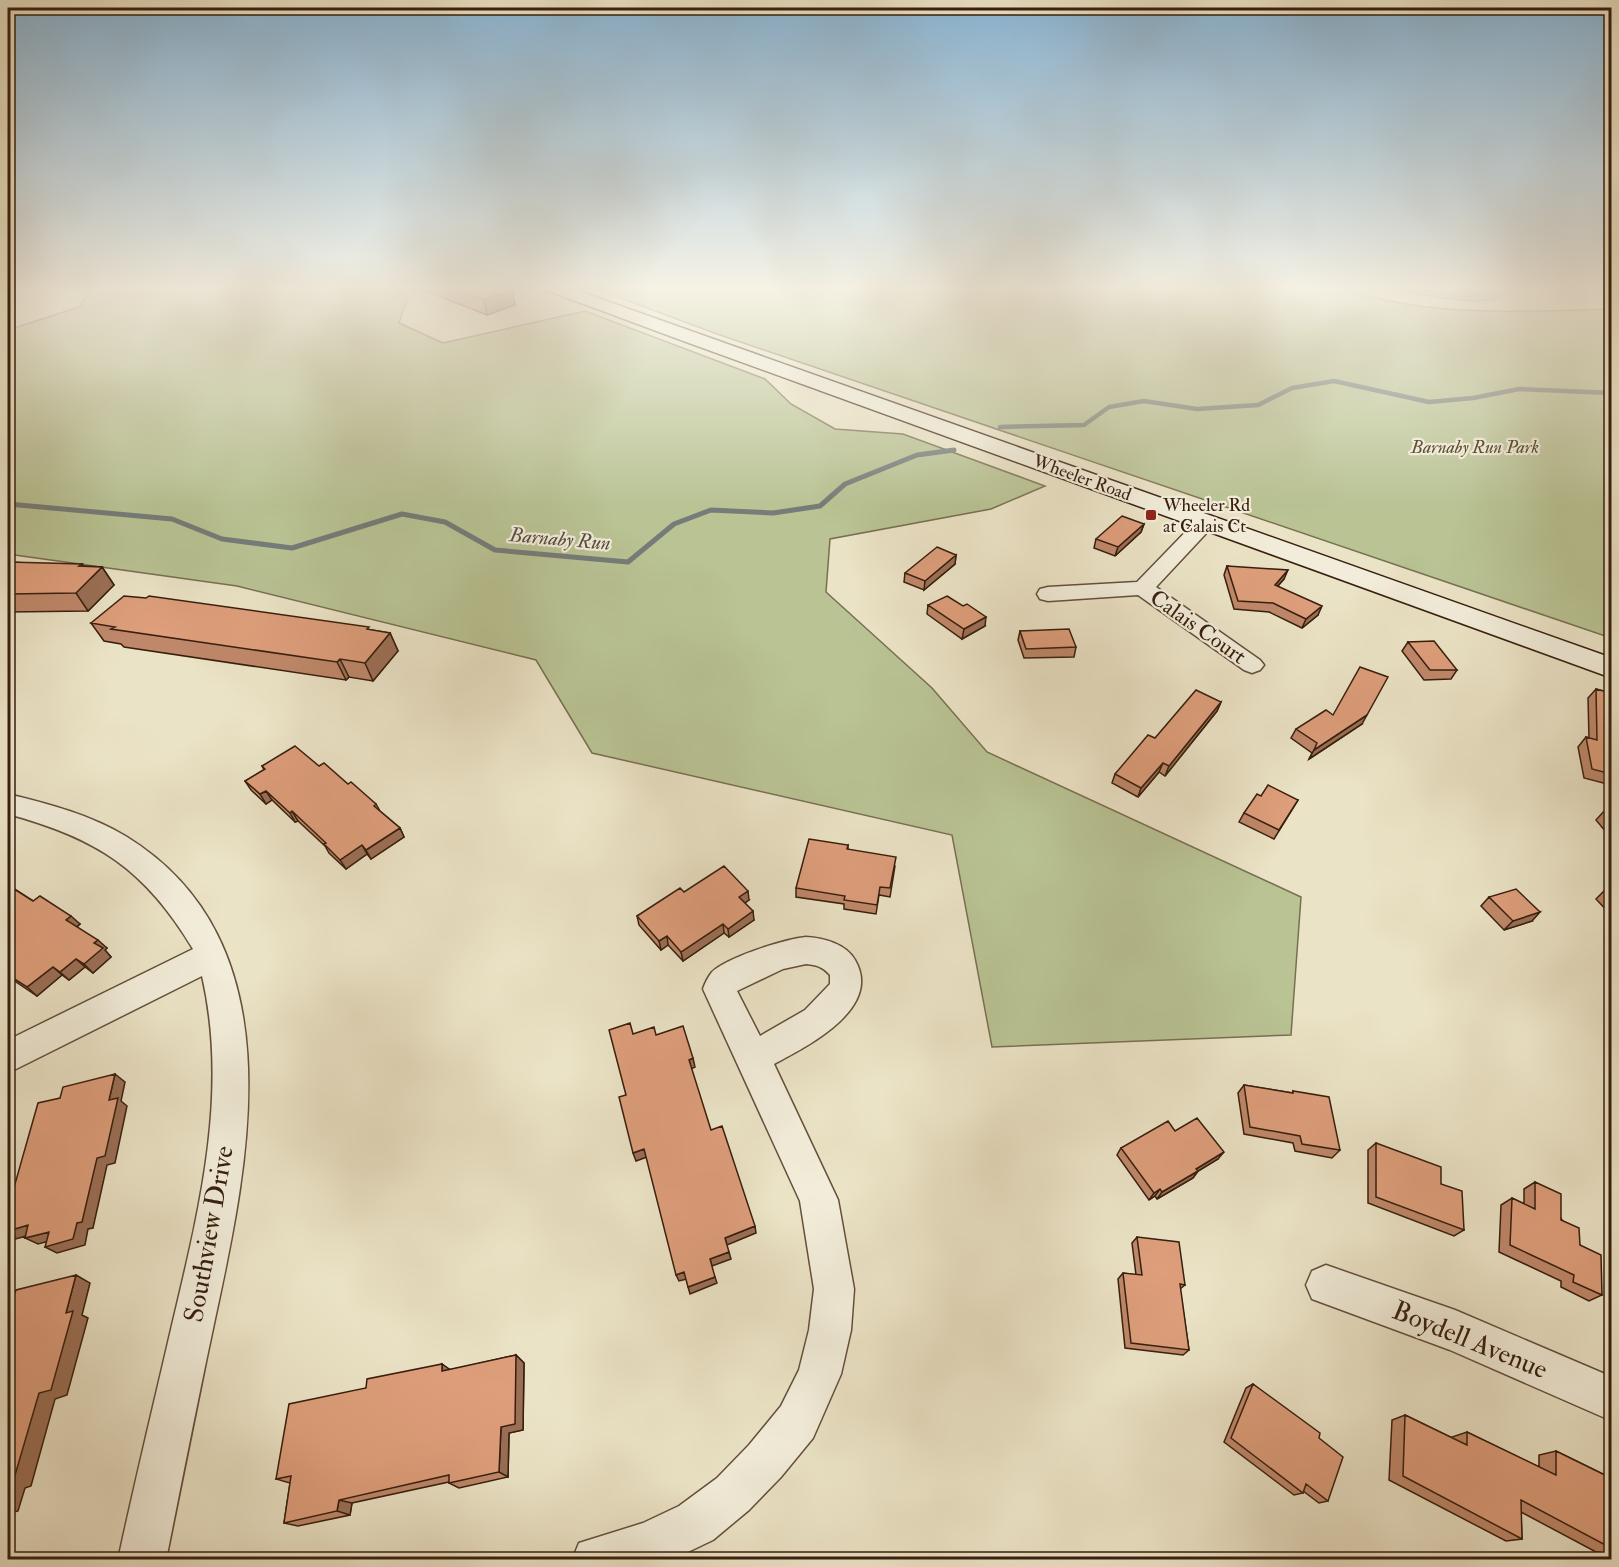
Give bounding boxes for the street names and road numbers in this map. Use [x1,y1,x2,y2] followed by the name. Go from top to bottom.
[1029,449,1135,506] street label: Wheeler Road
[1144,584,1252,670] street label: Calais Court
[177,1143,241,1325] street label: Southview Drive
[1388,1294,1552,1386] street label: Boydell Avenue

